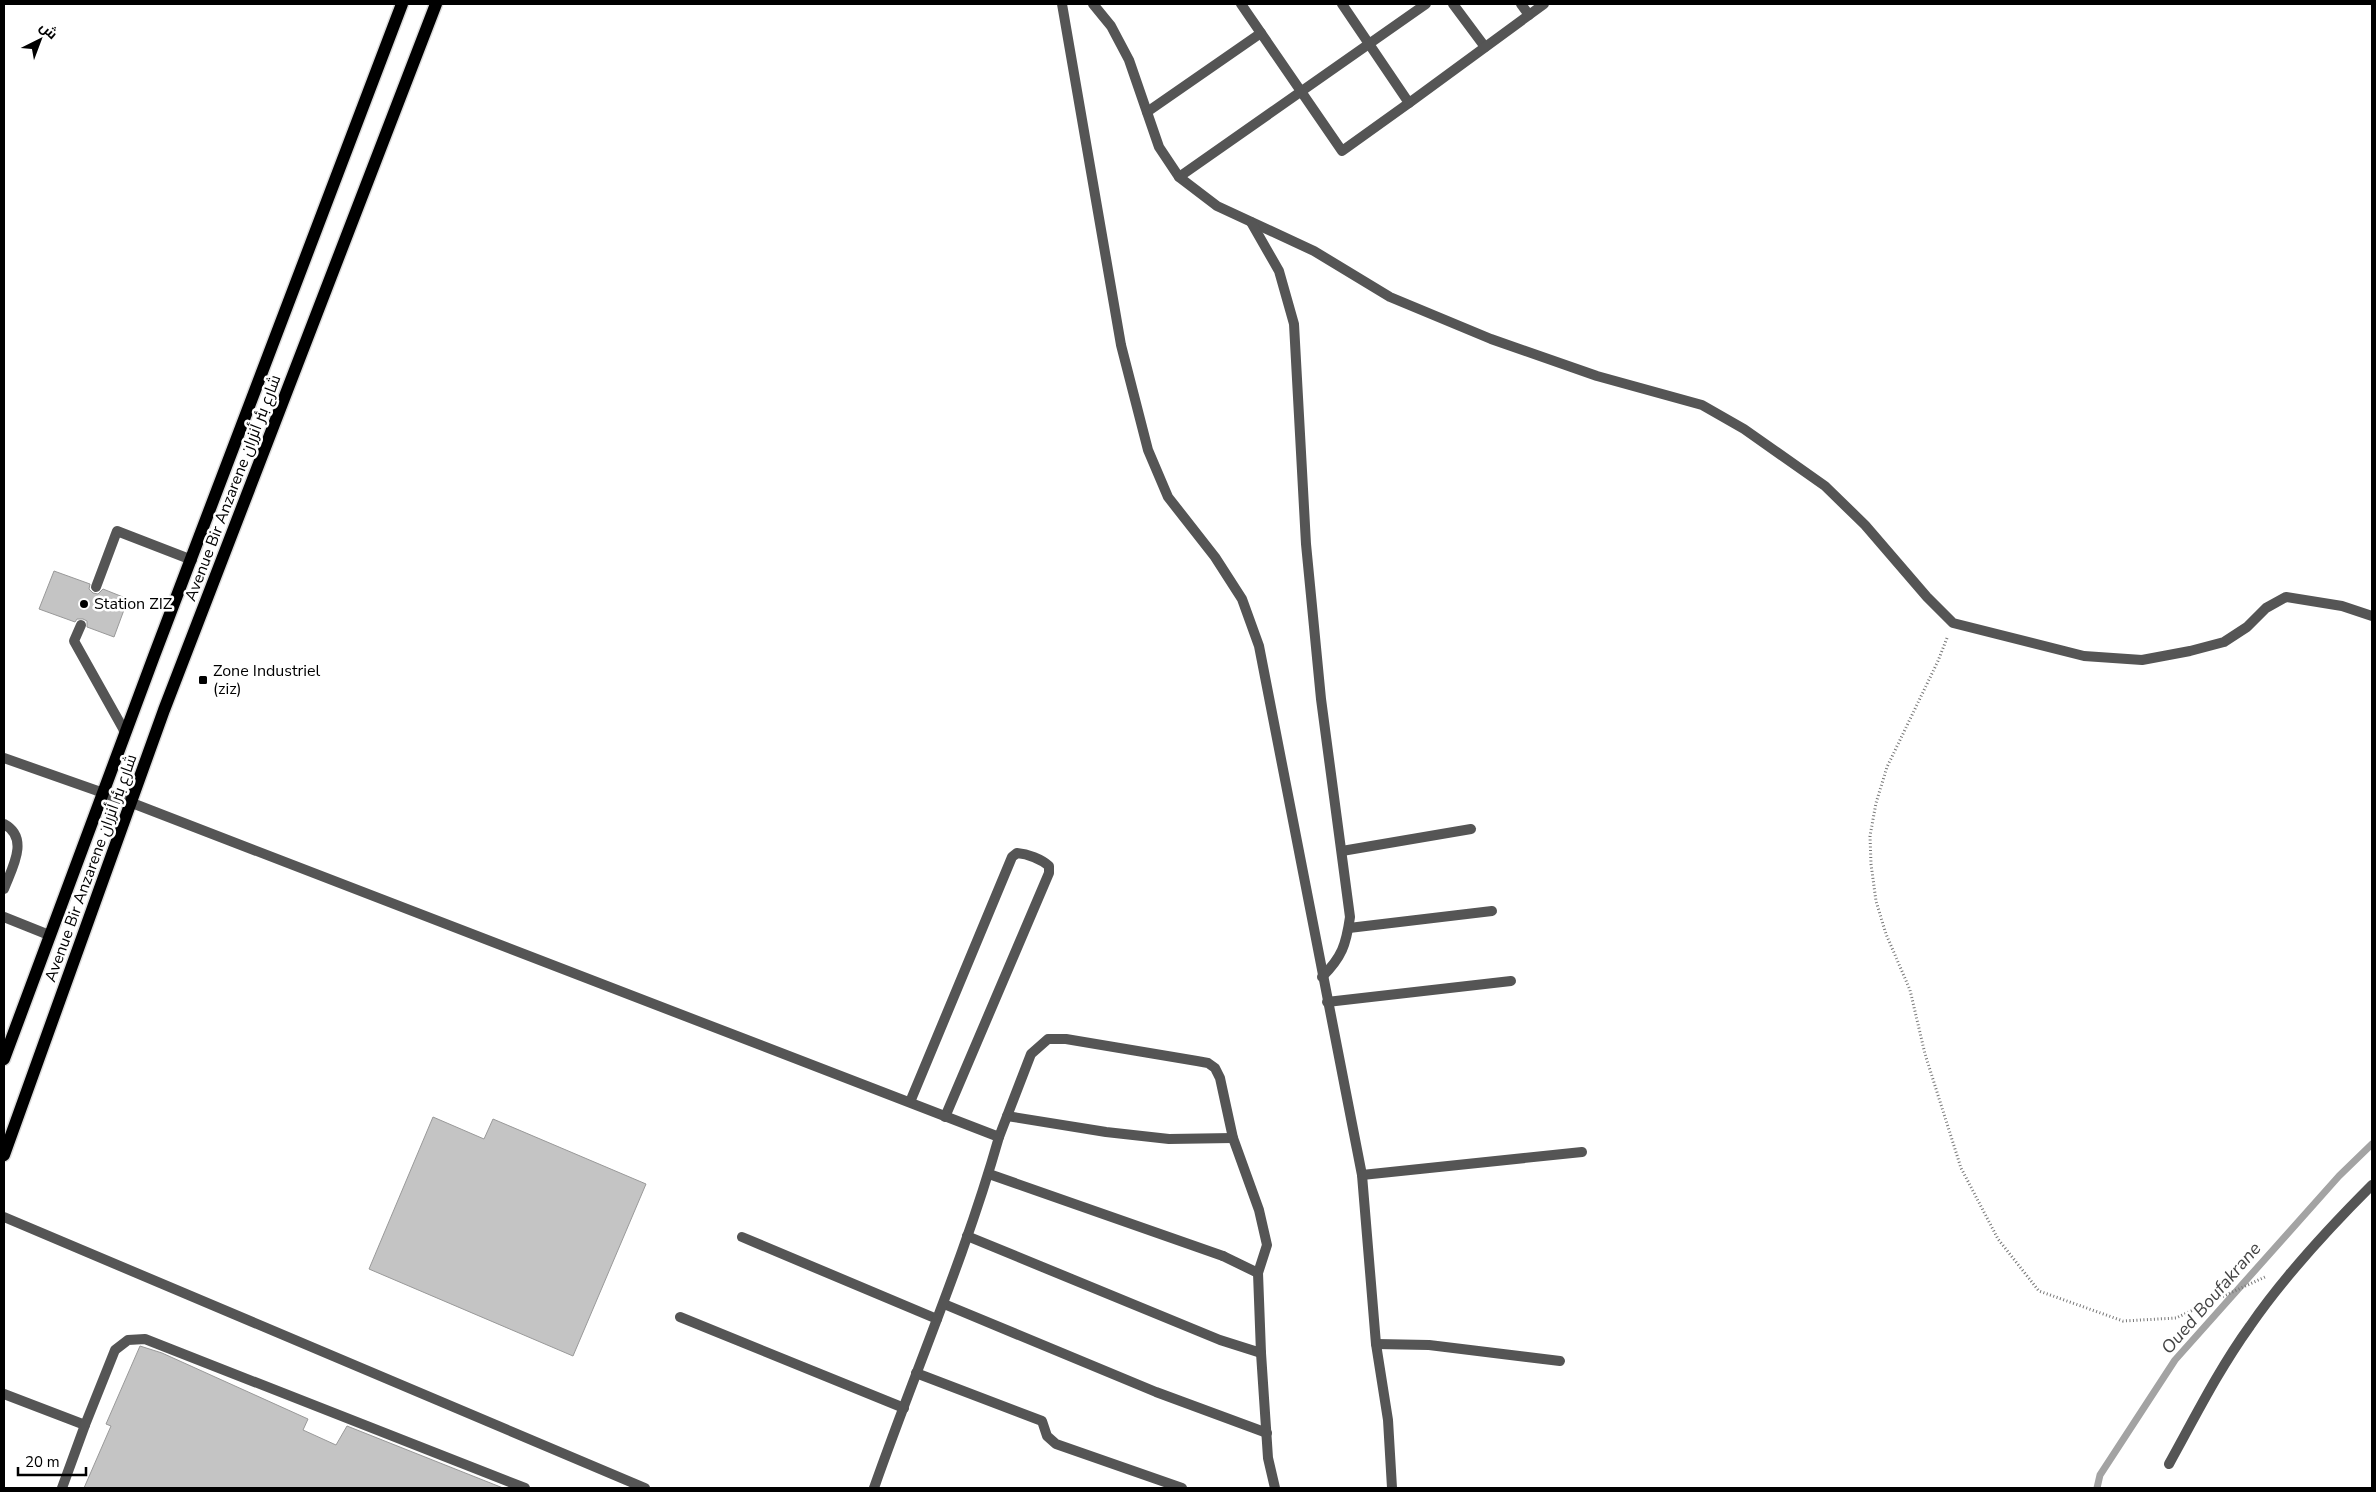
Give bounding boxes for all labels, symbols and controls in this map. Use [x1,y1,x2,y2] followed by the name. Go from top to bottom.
[15,15,65,65] north arrow
[35,18,61,44] text: ش
[180,372,286,604] street label: Avenue Bir Anzarene شارع بئر أنزران
[94,593,173,615] place label: Station ZIZ
[78,598,90,610] marker: Station ZIZ
[213,660,320,700] place label: Zone Industriel (ziz)
[197,674,209,686] marker: Zone Industriel (ziz)
[39,751,143,985] street label: Avenue Bir Anzarene شارع بئر أنزران
[2156,1237,2267,1359] water label: Oued Boufakrane
[18,1444,85,1476] scale bar
[25,1452,60,1472] text: 20 m

